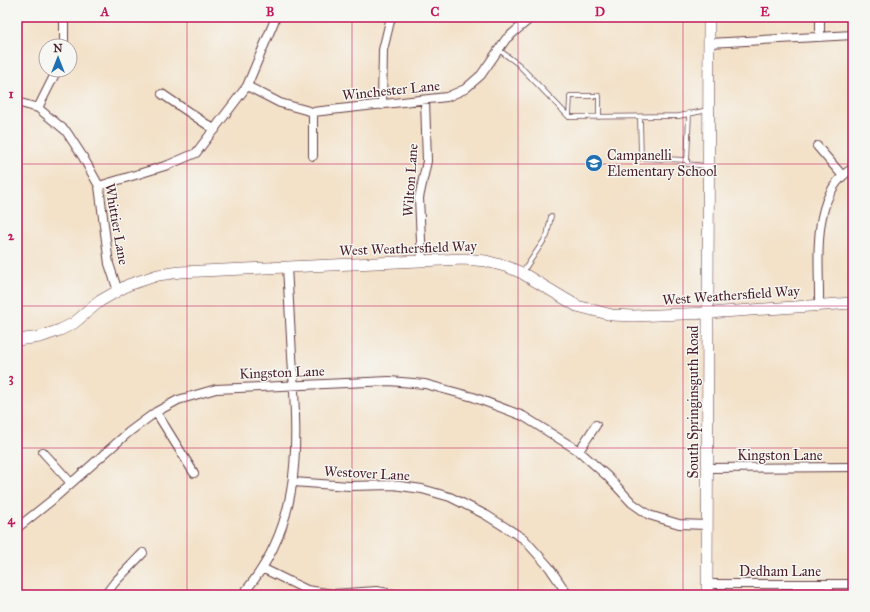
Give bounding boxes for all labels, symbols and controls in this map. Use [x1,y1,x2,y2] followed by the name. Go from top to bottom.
[100,4,110,20] text: A
[266,4,275,20] text: B
[431,4,440,20] text: C
[595,4,605,20] text: D
[760,4,770,20] text: E
[38,38,78,78] north arrow
[53,42,63,55] text: N
[341,77,441,104] street label: Winchester Lane
[8,86,14,102] text: 1
[399,143,422,217] street label: Wilton Lane
[607,147,717,180] place label: Campanelli Elementary School
[584,153,604,173] school or university icon: Campanelli Elementary School
[101,182,132,266] street label: Whittier Lane
[8,228,15,244] text: 2
[339,238,478,259] street label: West Weathersfield Way
[662,282,801,309] street label: West Weathersfield Way
[685,326,702,478] street label: South Springinsguth Road
[239,363,325,382] street label: Kingston Lane
[8,370,14,386] text: 3
[737,447,823,464] street label: Kingston Lane
[324,463,411,484] street label: Westover Lane
[7,512,15,528] text: 4
[739,563,821,580] street label: Dedham Lane

